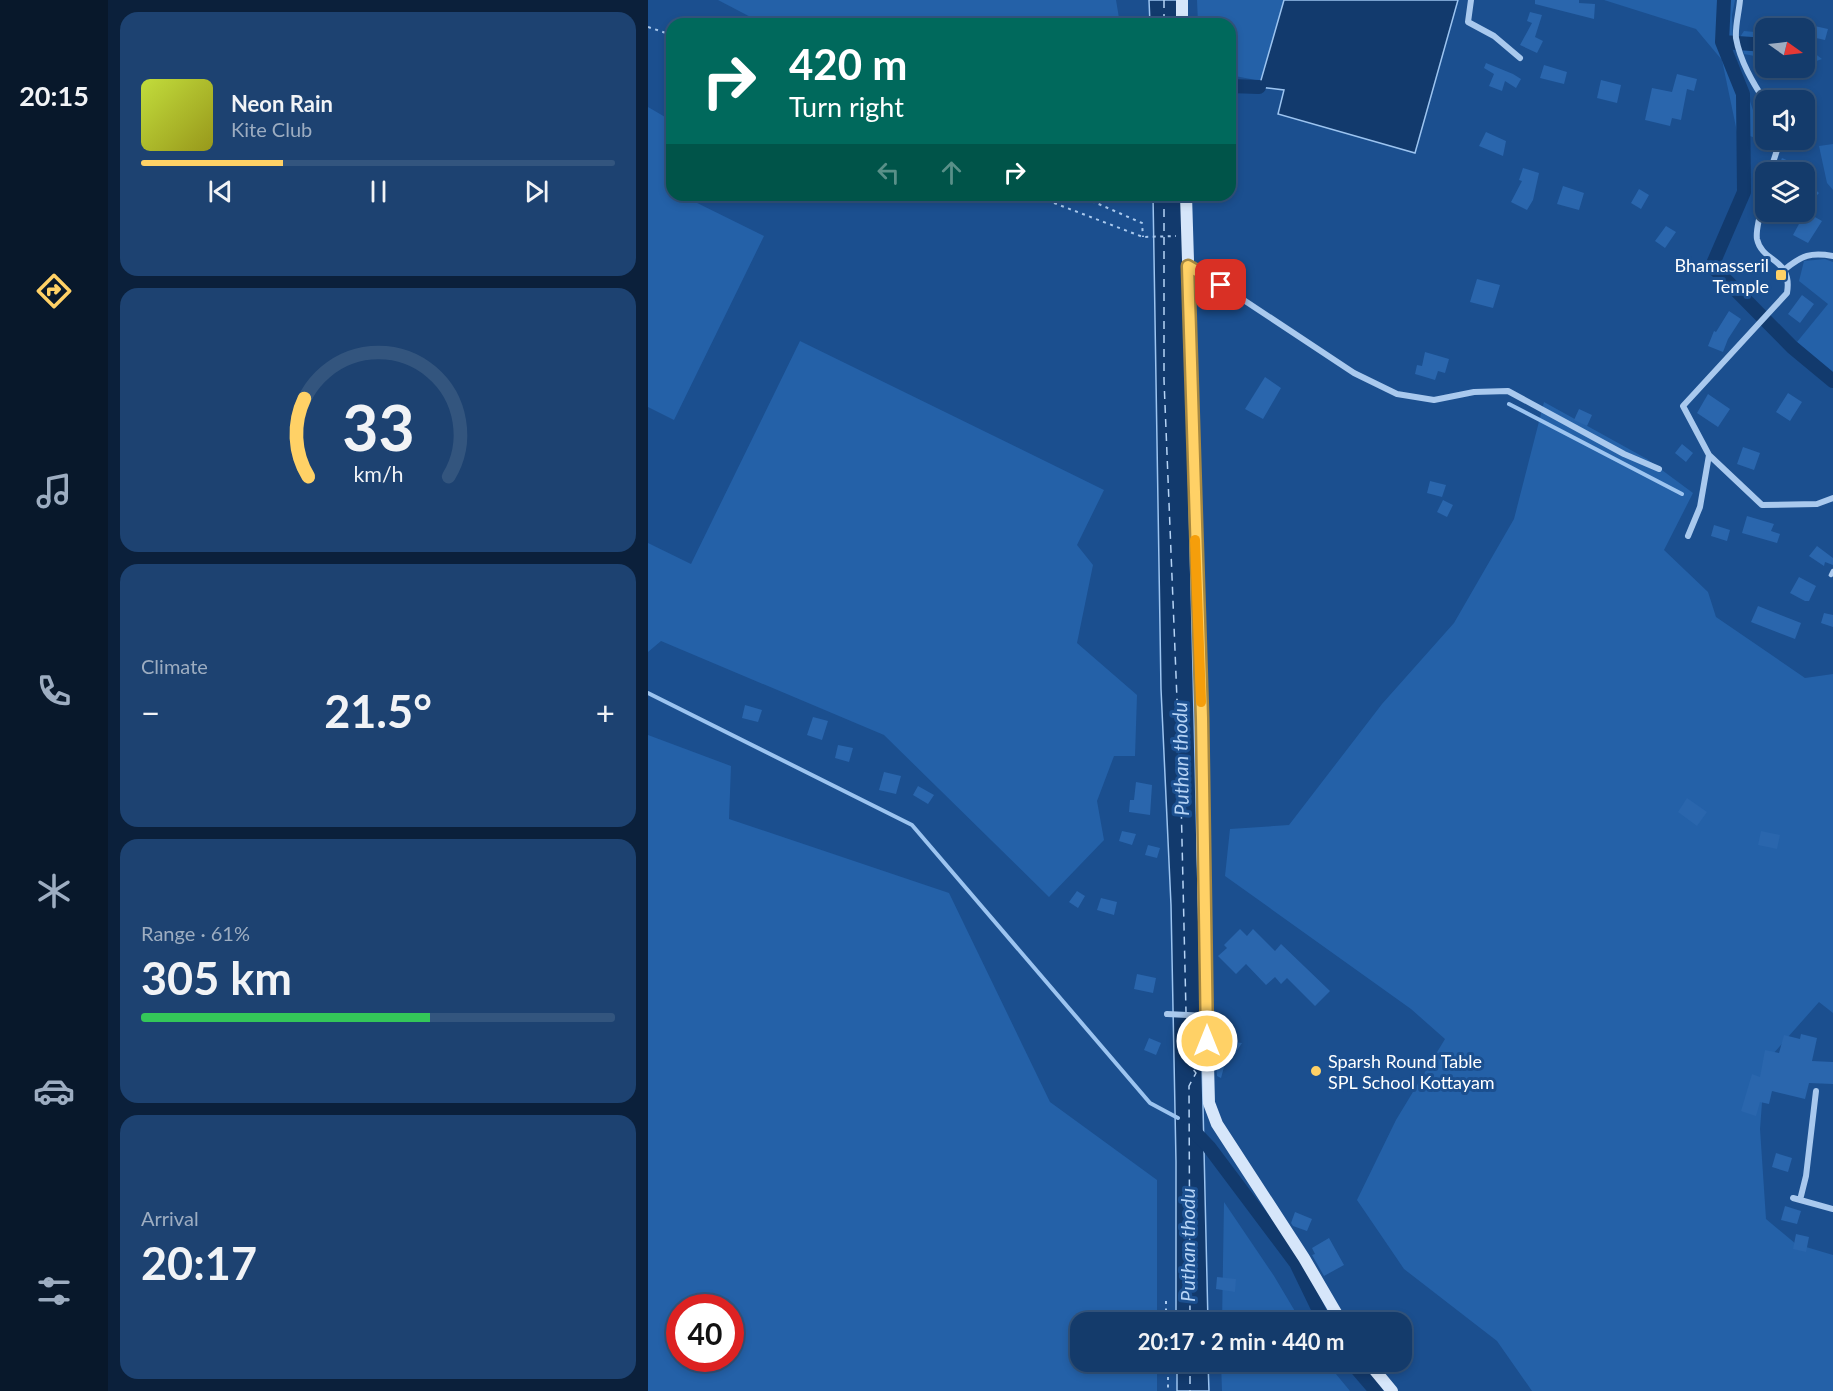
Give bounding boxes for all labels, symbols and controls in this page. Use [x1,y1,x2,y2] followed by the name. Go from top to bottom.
[1755,18,1815,78] north arrow
[1755,18,1815,222] map controls
[789,39,907,89] text: 420 m
[690,42,768,120] icon: right
[19,79,89,112] text: 20:15
[231,90,333,117] text: Neon Rain
[789,90,904,123] text: Turn right
[1755,90,1815,150] button: sound
[231,117,312,141] text: Kite Club
[872,156,905,189] icon: left
[935,156,968,189] icon: ahead
[998,156,1031,189] icon: right
[1755,162,1815,222] button: layers
[204,175,237,208] icon: previous
[362,175,395,208] icon: pause
[520,175,553,208] icon: next
[1675,254,1769,297] place label: Bhamasseril Temple
[1195,259,1246,310] pin
[1204,268,1237,301] icon: arrive
[1774,268,1788,282] marker: Bhamasseril Temple
[33,270,75,312] icon: directions
[342,389,414,464] text: 33
[353,461,403,487] text: km/h
[33,470,75,512] icon: music
[141,654,208,678] text: Climate
[33,670,75,712] icon: phone
[324,684,432,738] text: 21.5°
[141,692,160,732] text: −
[596,692,615,732] text: +
[1167,702,1193,816] water label: Puthan thodu
[33,870,75,912] icon: climate
[141,921,250,945] text: Range · 61%
[141,951,292,1005] text: 305 km
[1175,1009,1239,1073] position arrow
[1328,1050,1495,1093] place label: Sparsh Round Table SPL School Kottayam
[1309,1064,1323,1078] marker: Sparsh Round Table SPL School Kottayam
[33,1070,75,1112] icon: car
[1175,1188,1199,1302] water label: Puthan thodu
[141,1206,199,1230] text: Arrival
[141,1236,257,1290] text: 20:17
[33,1270,75,1312] icon: filters
[666,1294,744,1372] speed limit sign: 40
[1138,1328,1344,1355] text: 20:17 · 2 min · 440 m

